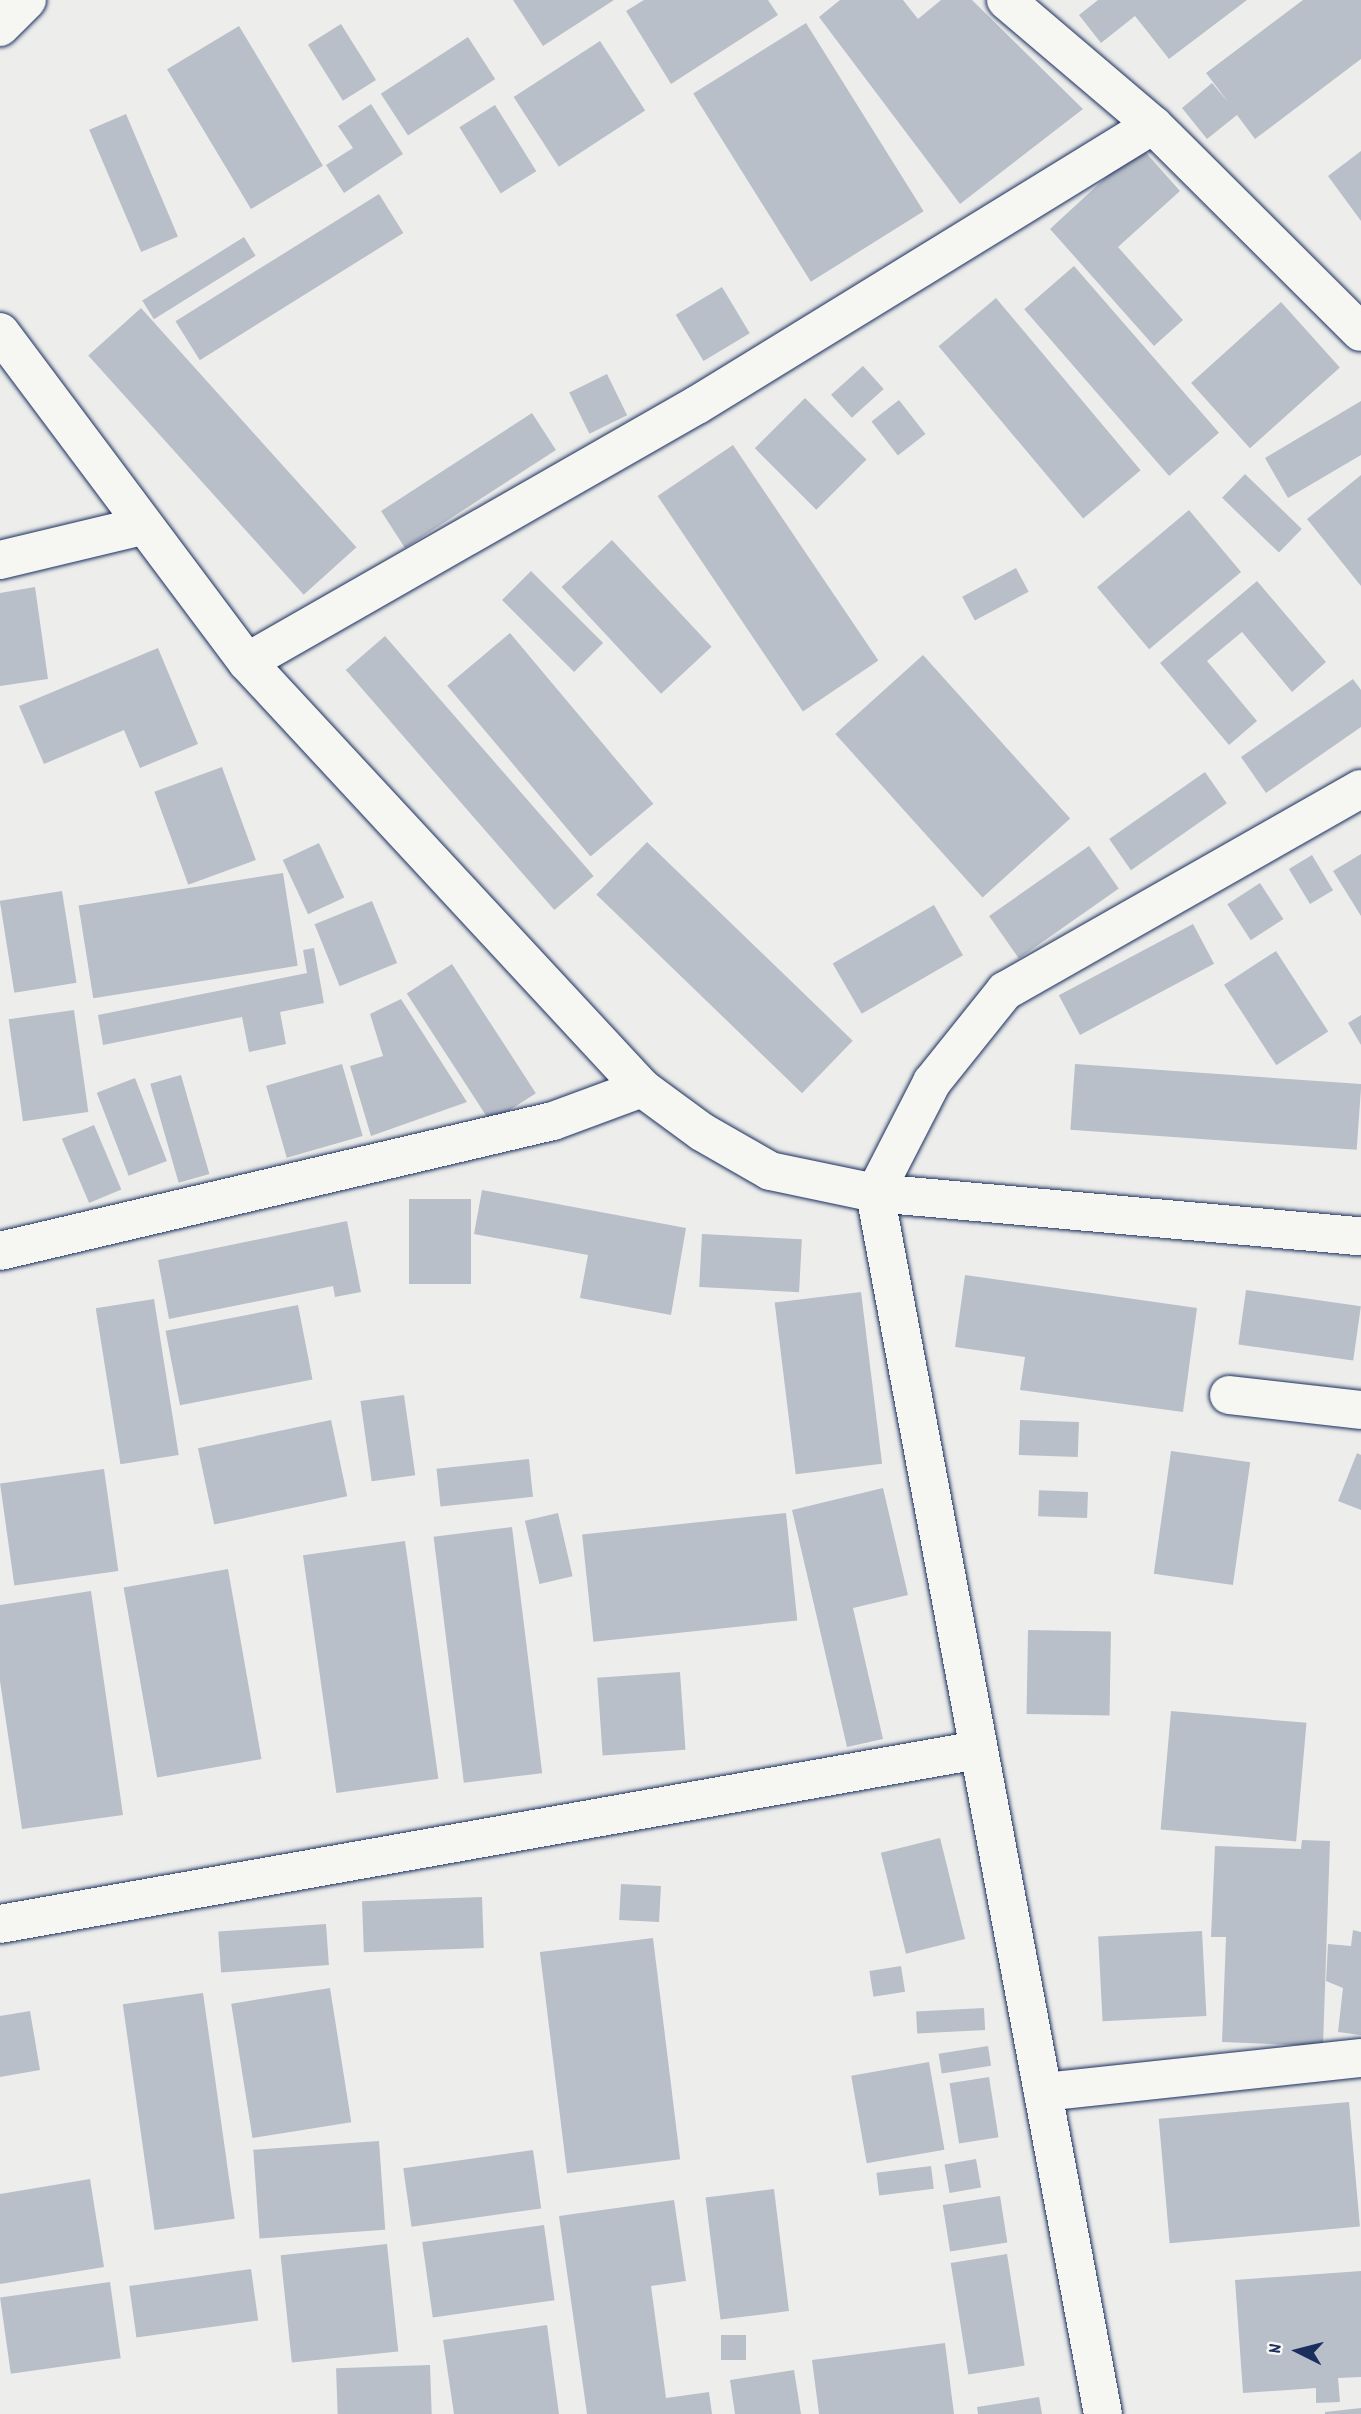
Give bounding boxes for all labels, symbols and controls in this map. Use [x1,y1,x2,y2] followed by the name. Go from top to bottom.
[1263,2316,1333,2386] north arrow
[1263,2343,1291,2355] text: N

